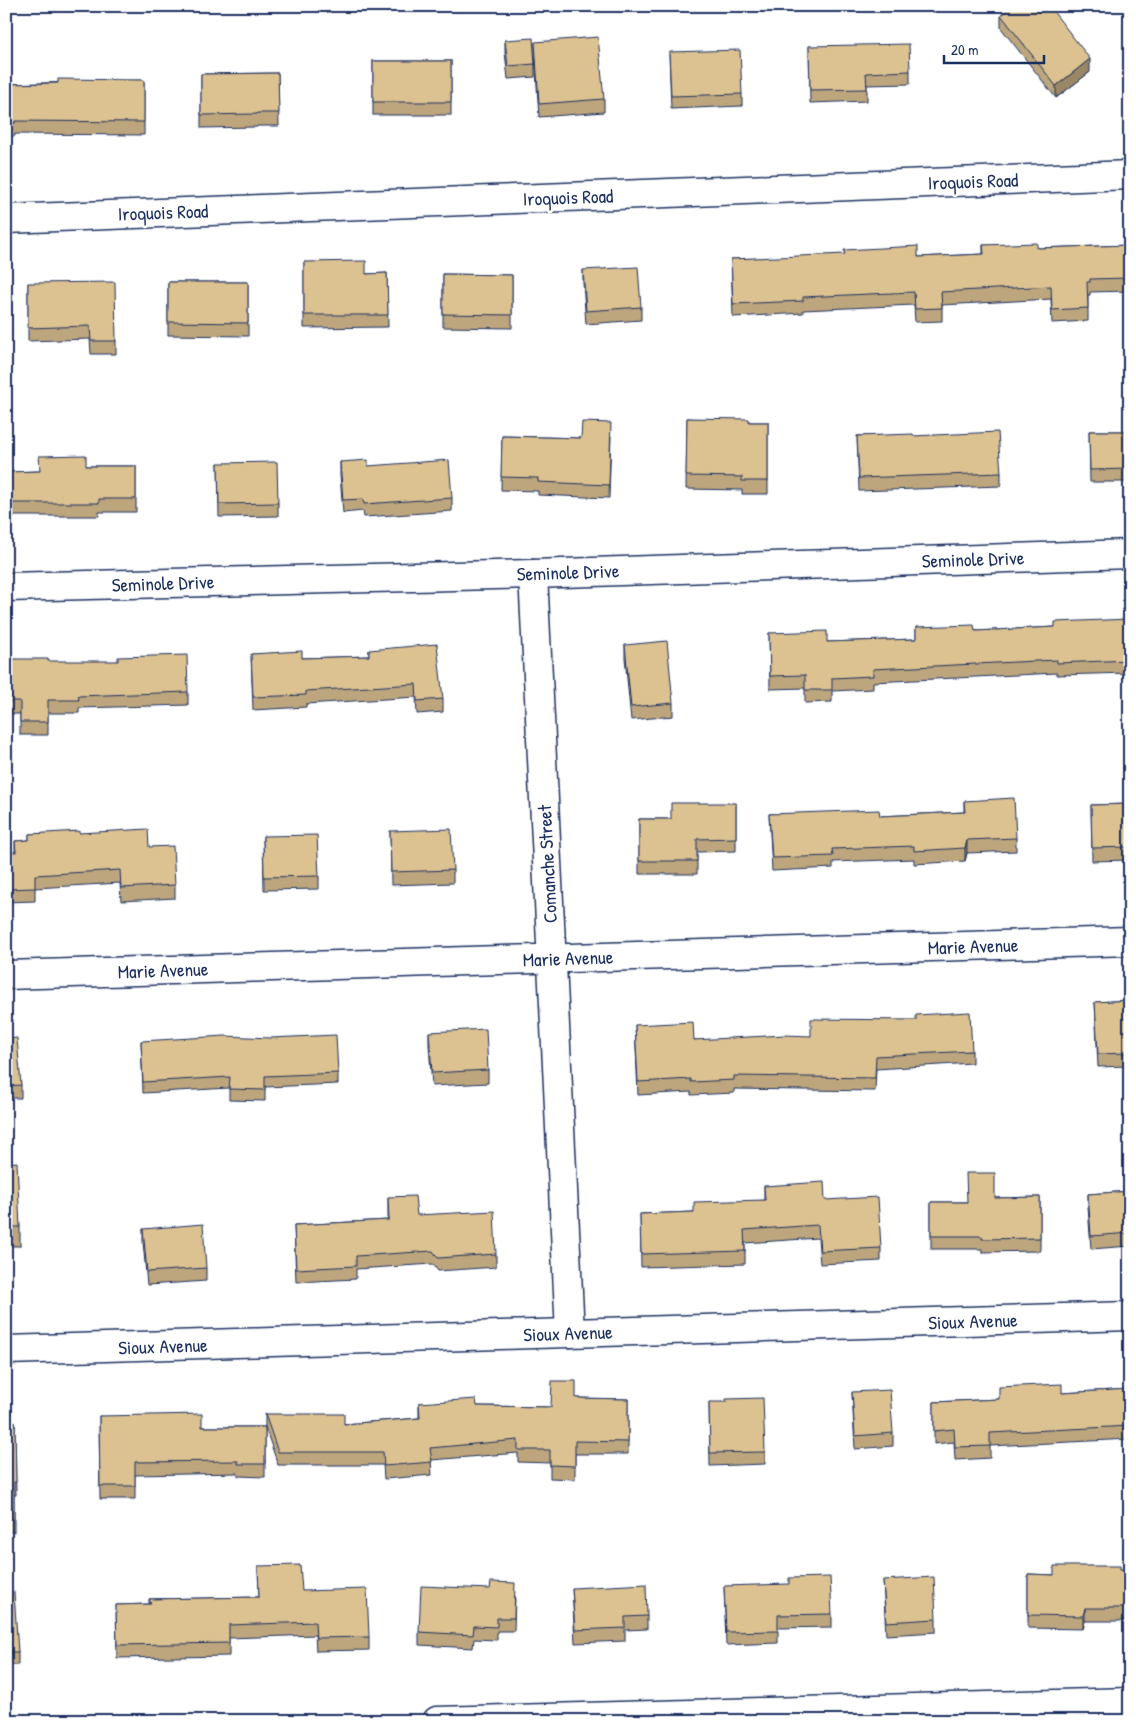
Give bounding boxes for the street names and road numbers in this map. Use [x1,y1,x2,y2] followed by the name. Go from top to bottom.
[927,166,1019,196] street label: Iroquois Road
[522,182,614,212] street label: Iroquois Road
[117,197,209,227] street label: Iroquois Road
[921,544,1025,574] street label: Seminole Drive
[516,557,620,587] street label: Seminole Drive
[111,568,215,598] street label: Seminole Drive
[531,804,563,924] street label: Comanche Street
[927,931,1019,961] street label: Marie Avenue
[522,943,614,973] street label: Marie Avenue
[117,955,209,985] street label: Marie Avenue
[928,1306,1019,1336] street label: Sioux Avenue
[523,1318,614,1348] street label: Sioux Avenue
[118,1331,209,1361] street label: Sioux Avenue

